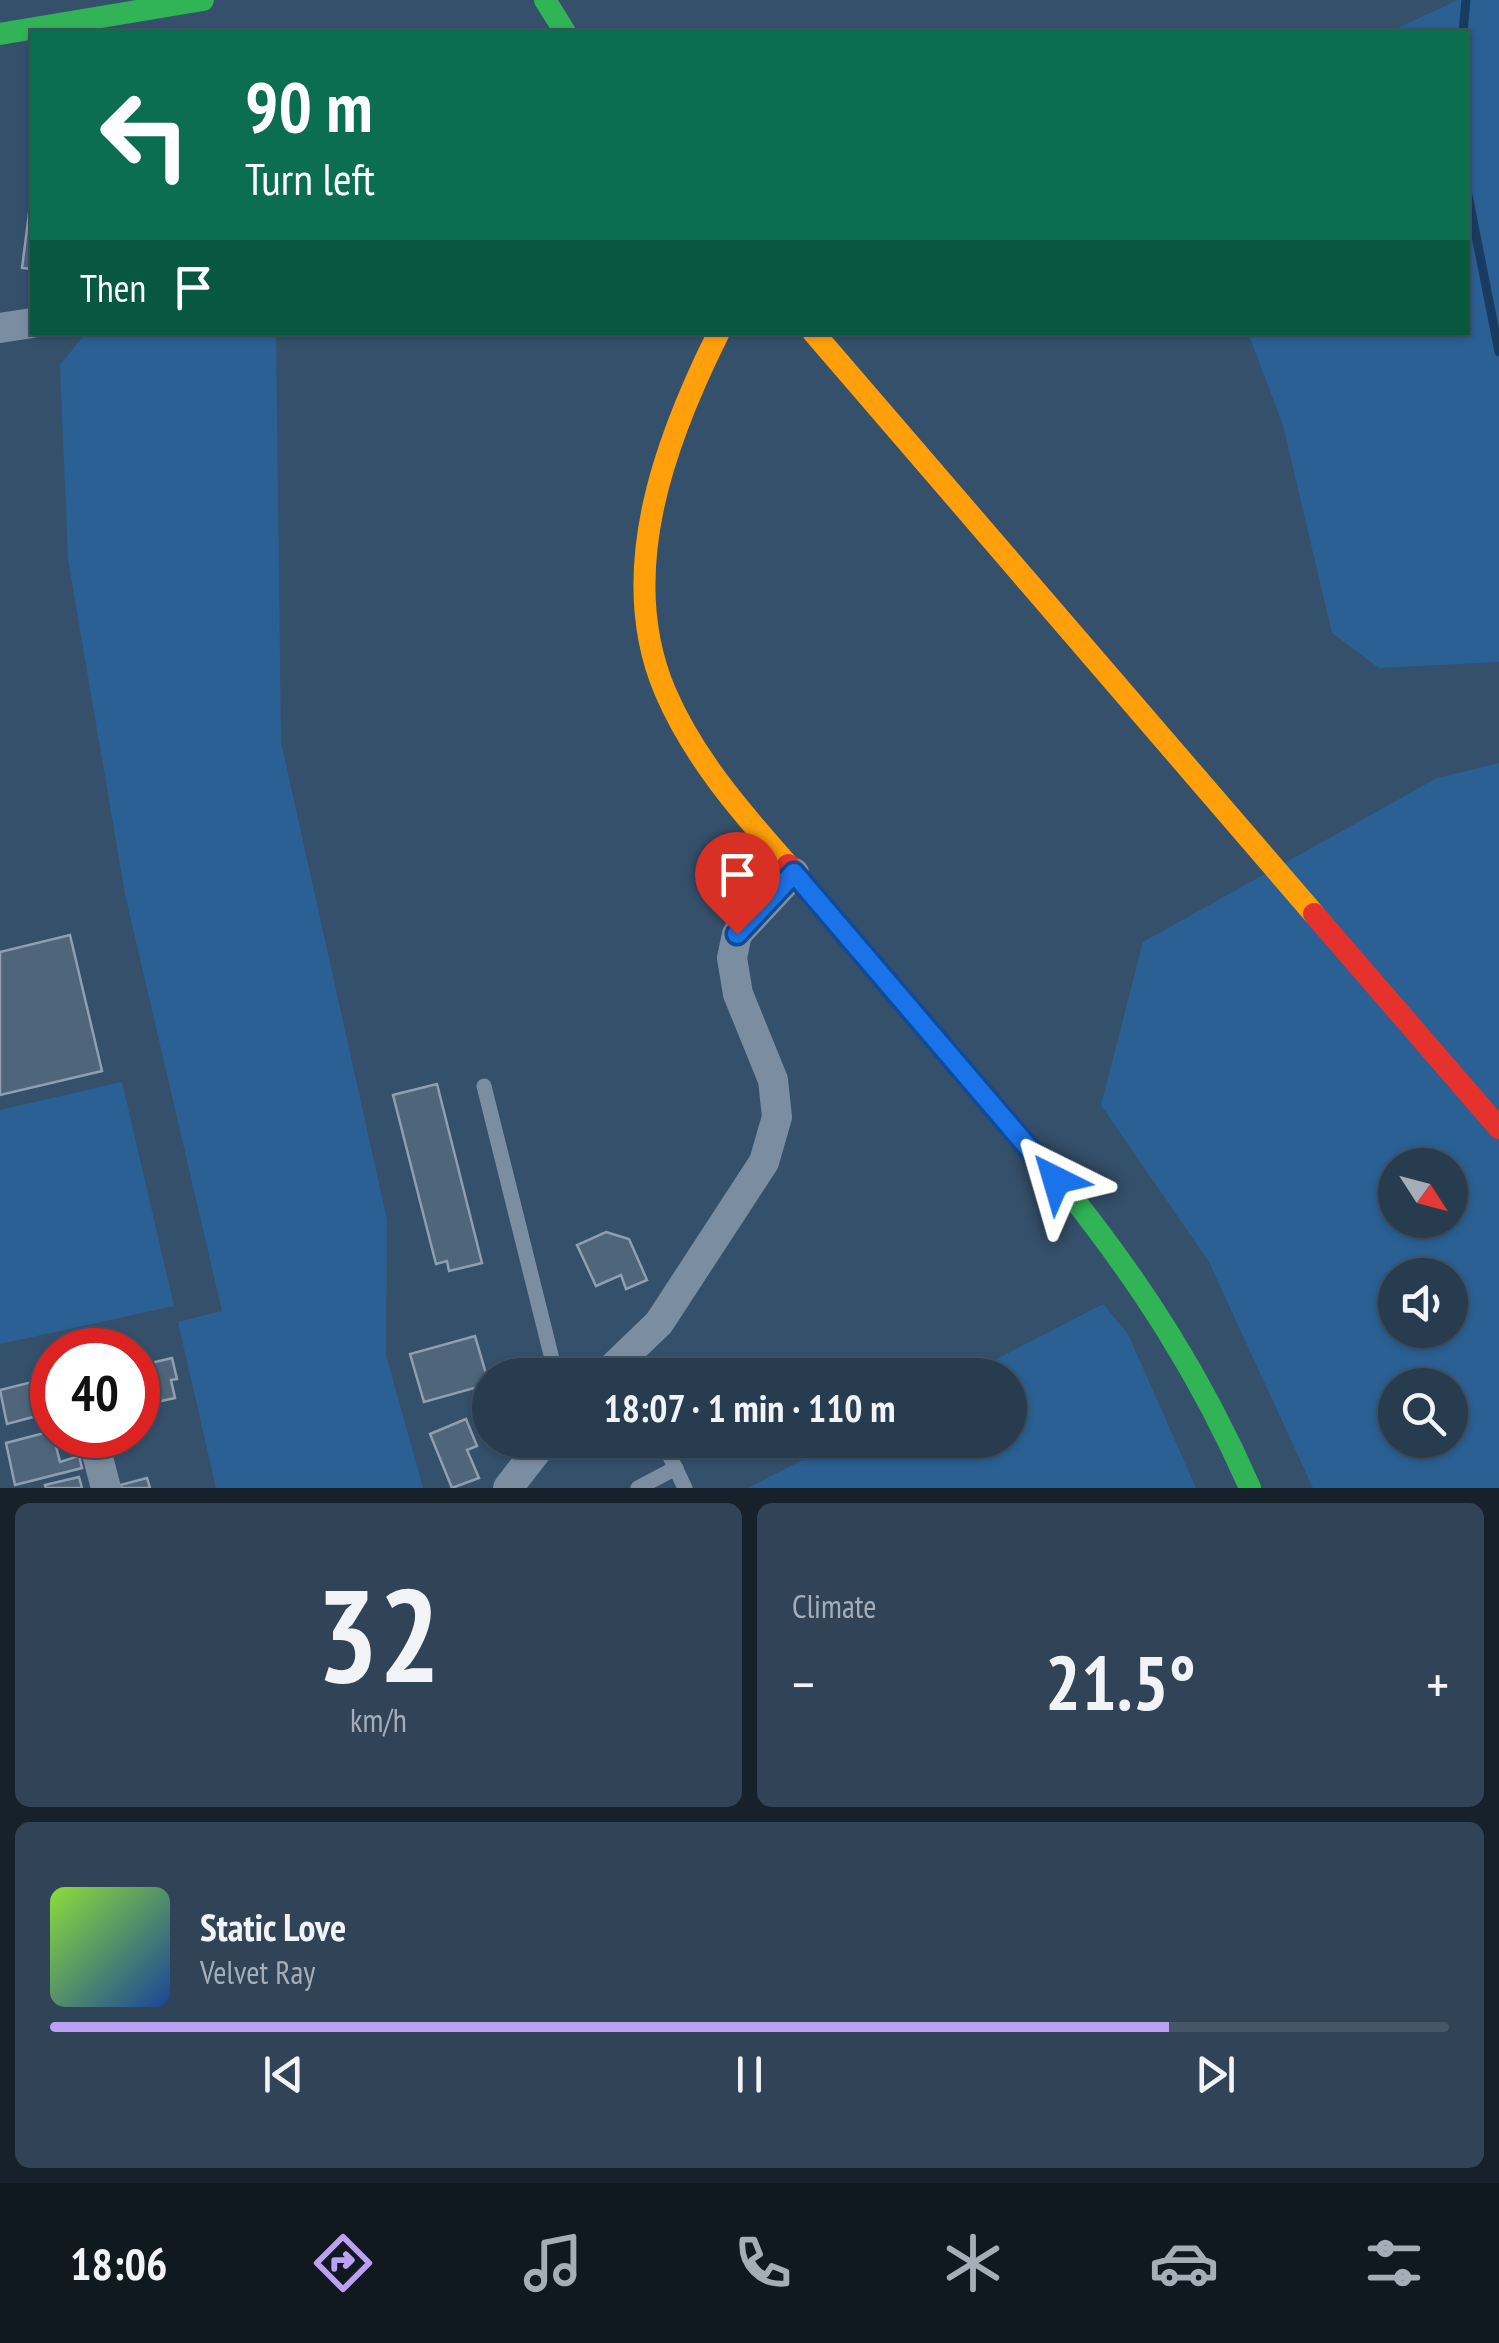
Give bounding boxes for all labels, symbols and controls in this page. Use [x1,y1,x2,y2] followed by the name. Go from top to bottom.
[245,61,373,151] text: 90 m
[80,70,210,200] icon: left
[245,149,375,207] text: Turn left
[166,260,221,315] icon: arrive
[80,263,146,312] text: Then
[695,832,780,935] pin
[710,847,765,902] icon: arrive
[1004,1128,1108,1232] position arrow
[1378,1148,1468,1238] north arrow
[1378,1148,1468,1458] map controls
[1378,1258,1468,1348] button: sound
[30,1328,160,1458] speed limit sign: 40
[1378,1368,1468,1458] button: search
[603,1383,896,1432] text: 18:07 · 1 min · 110 m
[316,1550,441,1718] text: 32
[792,1585,876,1627] text: Climate
[1045,1634,1196,1731] text: 21.5°
[792,1648,815,1719] text: −
[1426,1648,1449,1719] text: +
[350,1699,407,1741] text: km/h
[200,1902,346,1951] text: Static Love
[200,1951,315,1993] text: Velvet Ray
[256,2047,311,2102] icon: previous
[722,2047,777,2102] icon: pause
[1188,2047,1243,2102] icon: next
[308,2228,378,2298] icon: directions
[518,2228,588,2298] icon: music
[728,2228,798,2298] icon: phone
[938,2228,1008,2298] icon: climate
[1149,2228,1219,2298] icon: car
[1359,2228,1429,2298] icon: filters
[70,2234,167,2292] text: 18:06

